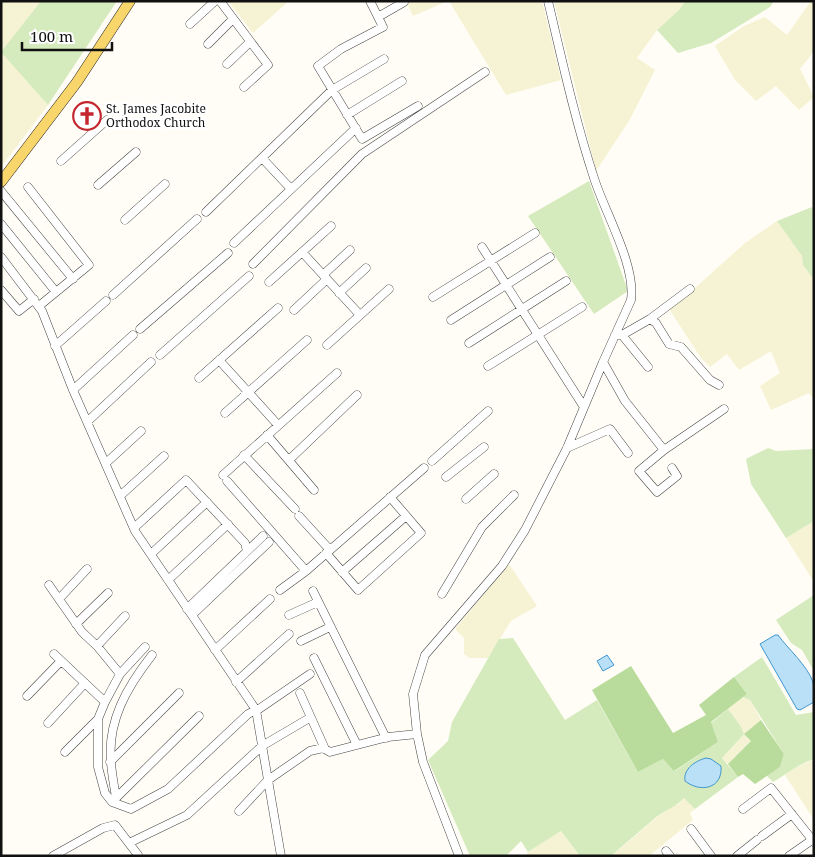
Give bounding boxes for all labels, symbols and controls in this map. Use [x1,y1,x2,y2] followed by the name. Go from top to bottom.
[22,20,112,52] scale bar
[30,26,73,46] text: 100 m
[106,100,206,131] place label: St. James Jacobite Orthodox Church
[72,101,102,131] church icon: St. James Jacobite Orthodox Church

